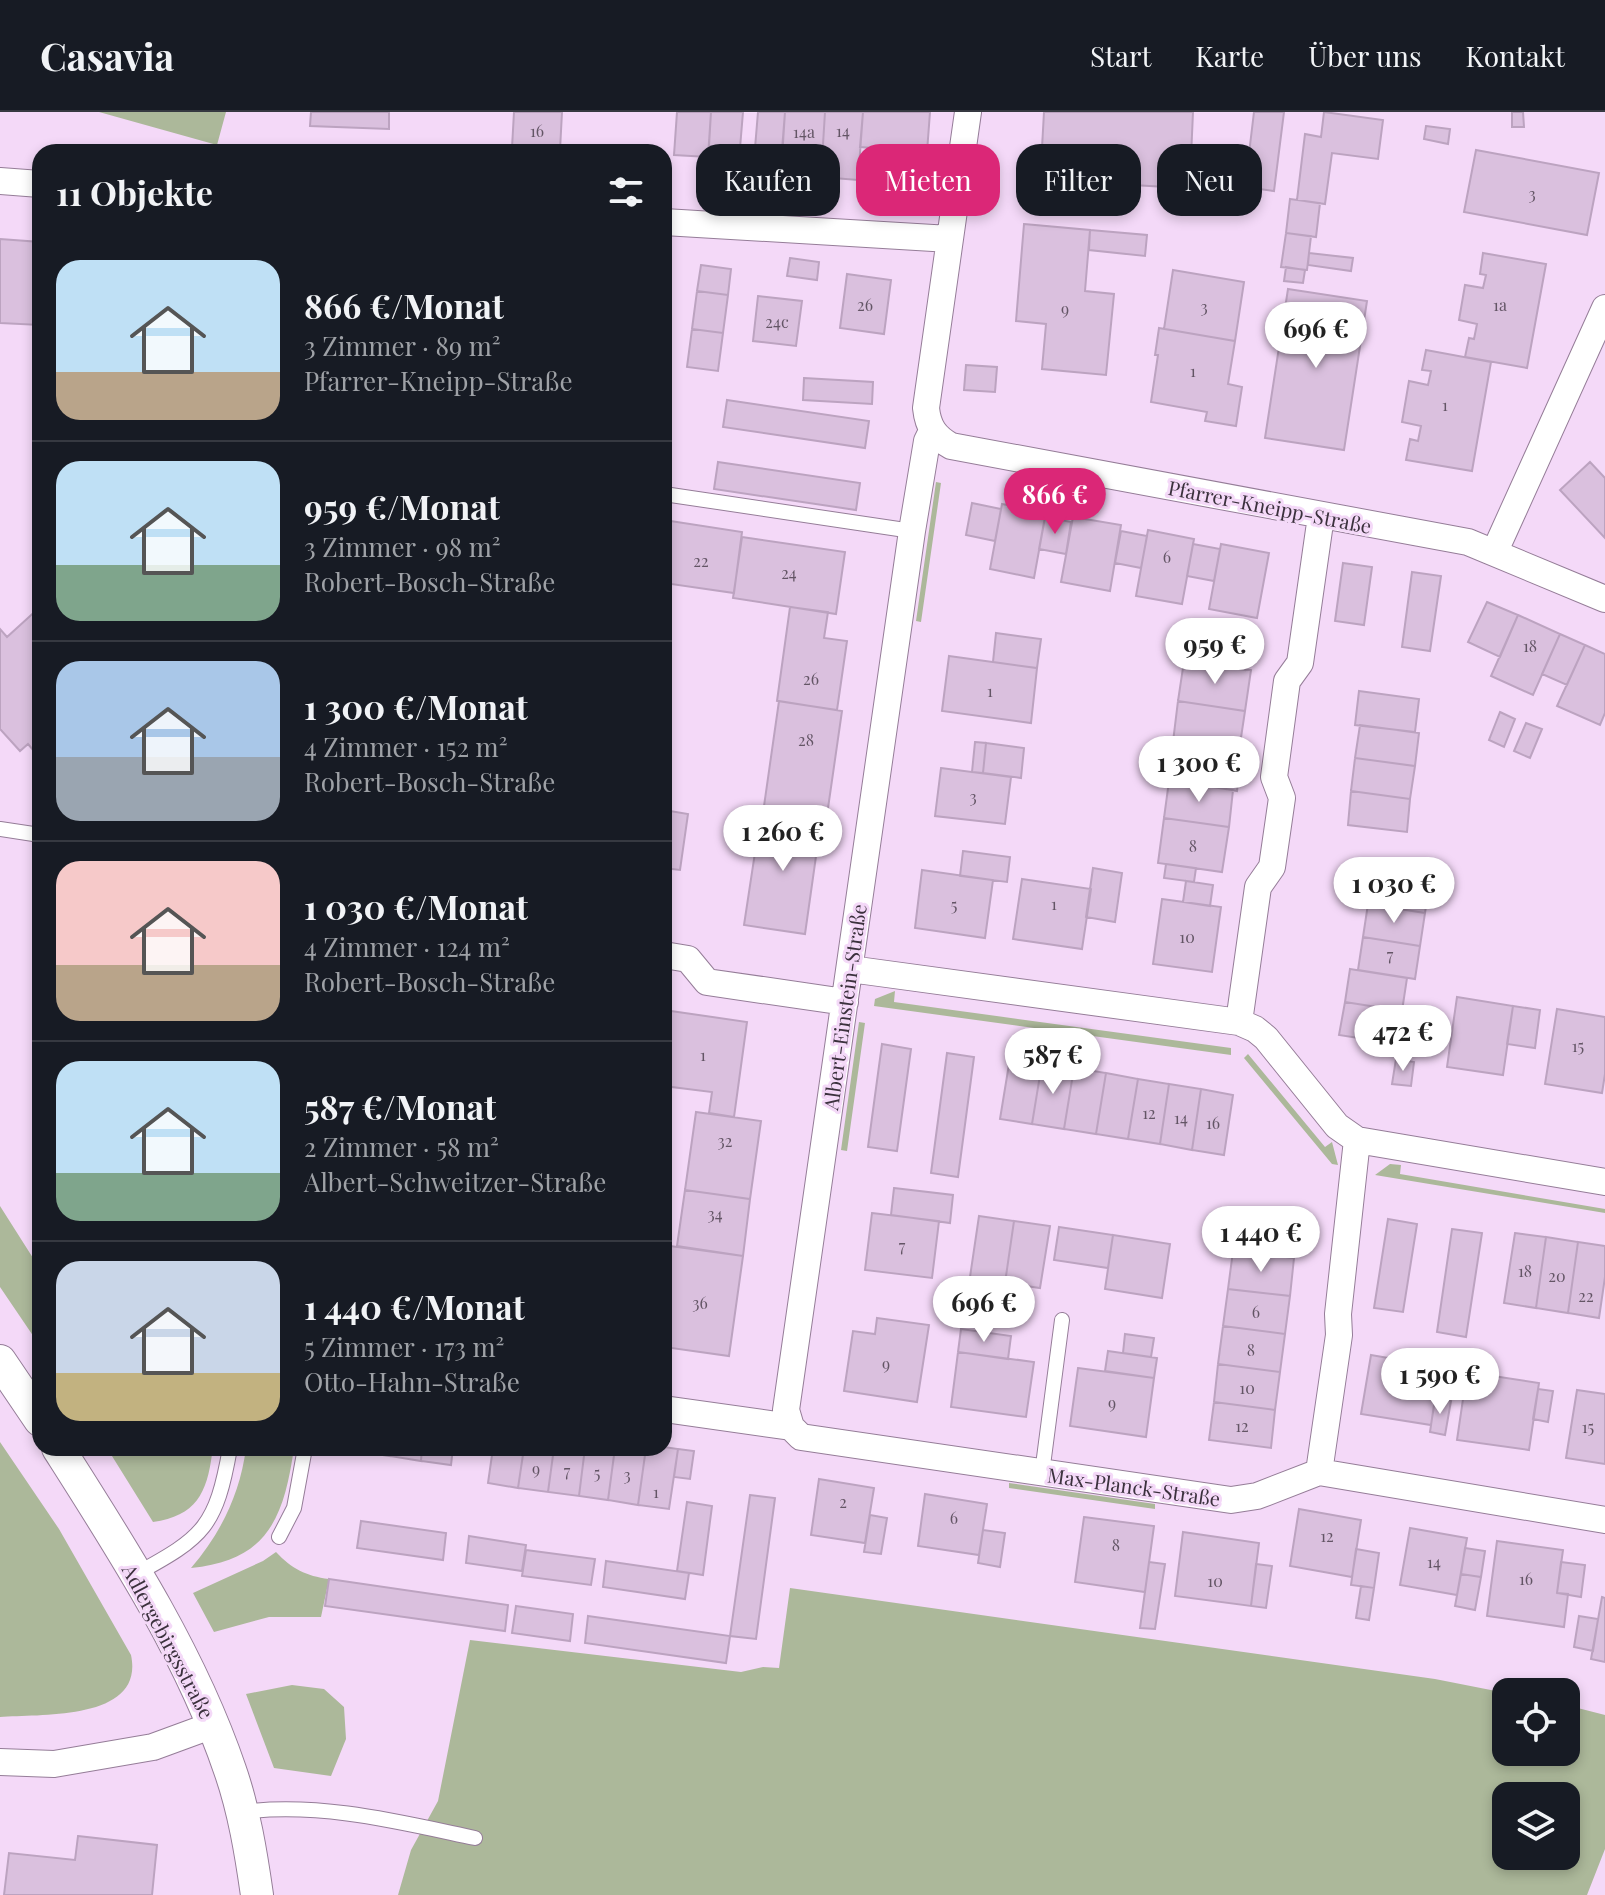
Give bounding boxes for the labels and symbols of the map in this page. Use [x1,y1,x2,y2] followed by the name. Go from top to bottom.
[530,120,544,141] house number: 16
[836,120,850,141] house number: 14
[793,121,815,142] house number: 14a
[1528,183,1536,204] house number: 3
[857,294,873,315] house number: 26
[1493,294,1507,315] house number: 1a
[1200,296,1208,317] house number: 3
[1061,298,1069,319] house number: 9
[1260,302,1372,370] pin: 696 €
[765,311,789,332] house number: 24c
[1190,360,1196,381] house number: 1
[1442,394,1448,415] house number: 1
[999,468,1111,536] pin: 866 €
[1166,473,1374,539] street label: Pfarrer-Kneipp-Straße
[1163,546,1171,567] house number: 6
[693,550,709,571] house number: 22
[781,562,797,583] house number: 24
[1159,618,1271,686] pin: 959 €
[1523,635,1537,656] house number: 18
[803,668,819,689] house number: 26
[987,680,993,701] house number: 1
[798,729,814,750] house number: 28
[1125,736,1273,804] pin: 1 300 €
[969,786,977,807] house number: 3
[709,805,857,873] pin: 1 260 €
[1189,835,1197,856] house number: 8
[1320,857,1468,925] pin: 1 030 €
[1051,893,1057,914] house number: 1
[951,894,957,915] house number: 5
[816,902,872,1113] street label: Albert-Einstein-Straße
[1179,926,1195,947] house number: 10
[1387,944,1394,965] house number: 7
[1347,1005,1459,1073] pin: 472 €
[997,1028,1109,1096] pin: 587 €
[1572,1035,1584,1056] house number: 15
[700,1044,706,1065] house number: 1
[1142,1102,1156,1123] house number: 12
[1174,1107,1188,1128] house number: 14
[1206,1112,1220,1133] house number: 16
[718,1130,732,1151] house number: 32
[707,1203,723,1224] house number: 34
[1187,1206,1335,1274] pin: 1 440 €
[899,1235,906,1256] house number: 7
[1518,1260,1532,1281] house number: 18
[1548,1265,1566,1286] house number: 20
[928,1276,1040,1344] pin: 696 €
[1578,1285,1594,1306] house number: 22
[692,1292,708,1313] house number: 36
[1252,1301,1260,1322] house number: 6
[1247,1339,1255,1360] house number: 8
[1366,1348,1514,1416] pin: 1 590 €
[882,1353,890,1374] house number: 9
[1239,1377,1255,1398] house number: 10
[1108,1392,1116,1413] house number: 9
[1235,1415,1249,1436] house number: 12
[1582,1416,1594,1437] house number: 15
[532,1458,540,1479] house number: 9
[564,1460,571,1481] house number: 7
[1046,1460,1222,1512] street label: Max-Planck-Straße
[594,1462,600,1483] house number: 5
[623,1464,631,1485] house number: 3
[653,1481,659,1502] house number: 1
[839,1491,847,1512] house number: 2
[950,1507,958,1528] house number: 6
[1320,1525,1334,1546] house number: 12
[1112,1534,1120,1555] house number: 8
[1427,1551,1441,1572] house number: 14
[116,1558,221,1723] street label: Adlergebirgsstraße
[1519,1568,1533,1589] house number: 16
[1207,1570,1223,1591] house number: 10

